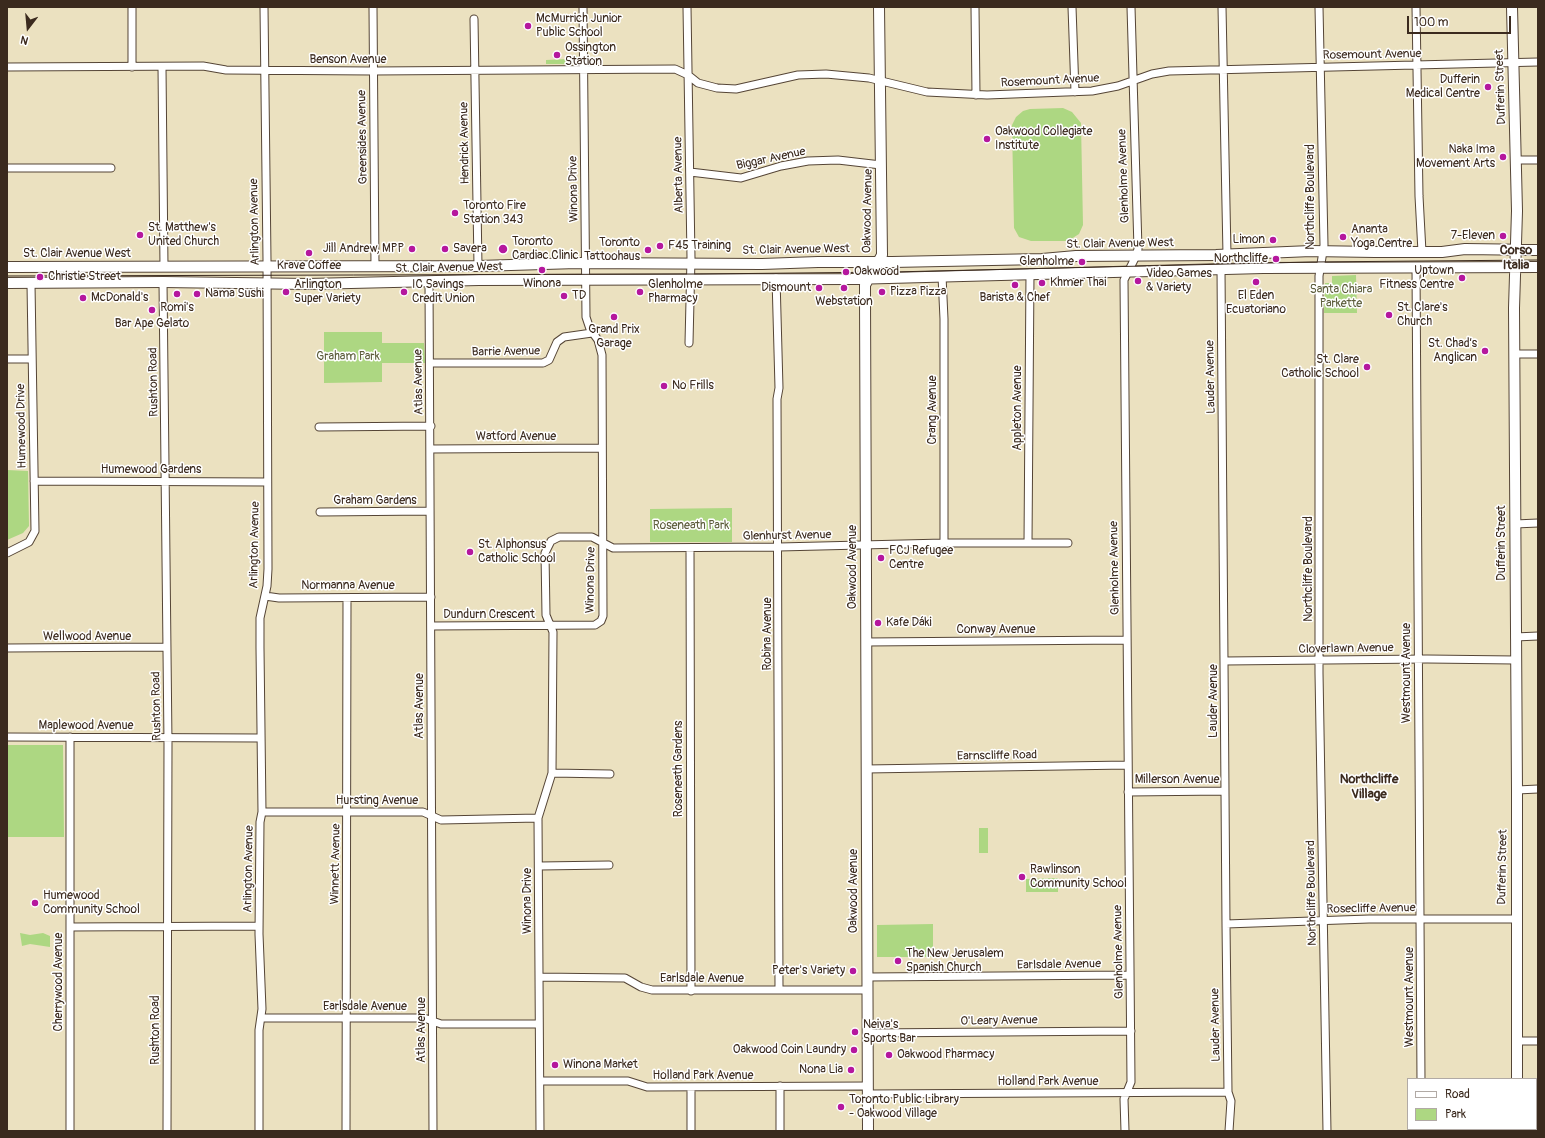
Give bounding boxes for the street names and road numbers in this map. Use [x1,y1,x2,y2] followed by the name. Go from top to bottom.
[1323,47,1421,63] street label: Rosemount Avenue
[1492,49,1510,125] street label: Dufferin Street
[310,53,386,67] street label: Benson Avenue
[1000,71,1100,91] street label: Rosemount Avenue
[355,90,371,184] street label: Greensides Avenue
[457,102,473,184] street label: Hendrick Avenue
[1115,129,1133,223] street label: Glenholme Avenue
[671,137,687,213] street label: Alberta Avenue
[1304,144,1318,250] street label: Northcliffe Boulevard
[735,145,807,173] street label: Biggar Avenue
[566,156,582,222] street label: Winona Drive
[860,169,876,253] street label: Oakwood Avenue
[247,178,263,266] street label: Arlington Avenue
[1066,236,1174,252] street label: St. Clair Avenue West
[742,242,850,258] street label: St. Clair Avenue West
[23,247,131,261] street label: St. Clair Avenue West
[395,260,503,276] street label: St. Clair Avenue West
[1203,340,1219,414] street label: Lauder Avenue
[472,344,540,360] street label: Barrie Avenue
[146,347,162,417] street label: Rushton Road
[411,349,427,415] street label: Atlas Avenue
[1011,365,1025,451] street label: Appleton Avenue
[926,375,940,445] street label: Crang Avenue
[14,383,30,469] street label: Humewood Drive
[476,430,556,444] street label: Watford Avenue
[101,463,201,477] street label: Humewood Gardens
[333,494,417,508] street label: Graham Gardens
[247,501,263,589] street label: Arlington Avenue
[1495,505,1509,581] street label: Dufferin Street
[1302,516,1316,622] street label: Northcliffe Boulevard
[1107,521,1123,615] street label: Glenholme Avenue
[846,525,860,609] street label: Oakwood Avenue
[742,528,832,544] street label: Glenhurst Avenue
[583,547,599,613] street label: Winona Drive
[301,579,395,593] street label: Normanna Avenue
[761,597,775,671] street label: Robina Avenue
[443,608,535,622] street label: Dundurn Crescent
[957,623,1035,637] street label: Conway Avenue
[1400,623,1414,723] street label: Westmount Avenue
[43,630,131,644] street label: Wellwood Avenue
[1298,641,1394,657] street label: Cloverlawn Avenue
[1207,664,1221,738] street label: Lauder Avenue
[149,671,165,741] street label: Rushton Road
[413,673,427,739] street label: Atlas Avenue
[38,719,134,733] street label: Maplewood Avenue
[672,721,686,817] street label: Roseneath Gardens
[957,748,1037,764] street label: Earnscliffe Road
[1135,773,1219,787] street label: Millerson Avenue
[336,794,418,808] street label: Hursting Avenue
[328,823,344,905] street label: Winnett Avenue
[241,825,257,913] street label: Arlington Avenue
[1495,829,1511,905] street label: Dufferin Street
[1304,840,1320,946] street label: Northcliffe Boulevard
[847,849,861,933] street label: Oakwood Avenue
[521,868,535,934] street label: Winona Drive
[1326,901,1416,917] street label: Rosecliffe Avenue
[1111,905,1127,999] street label: Glenholme Avenue
[52,932,66,1032] street label: Cherrywood Avenue
[1403,947,1417,1047] street label: Westmount Avenue
[1017,957,1101,973] street label: Earlsdale Avenue
[660,972,744,986] street label: Earlsdale Avenue
[1208,988,1224,1062] street label: Lauder Avenue
[149,995,163,1065] street label: Rushton Road
[415,997,429,1063] street label: Atlas Avenue
[323,1000,407,1014] street label: Earlsdale Avenue
[960,1013,1038,1029] street label: O'Leary Avenue
[653,1069,753,1083] street label: Holland Park Avenue
[998,1075,1098,1089] street label: Holland Park Avenue

